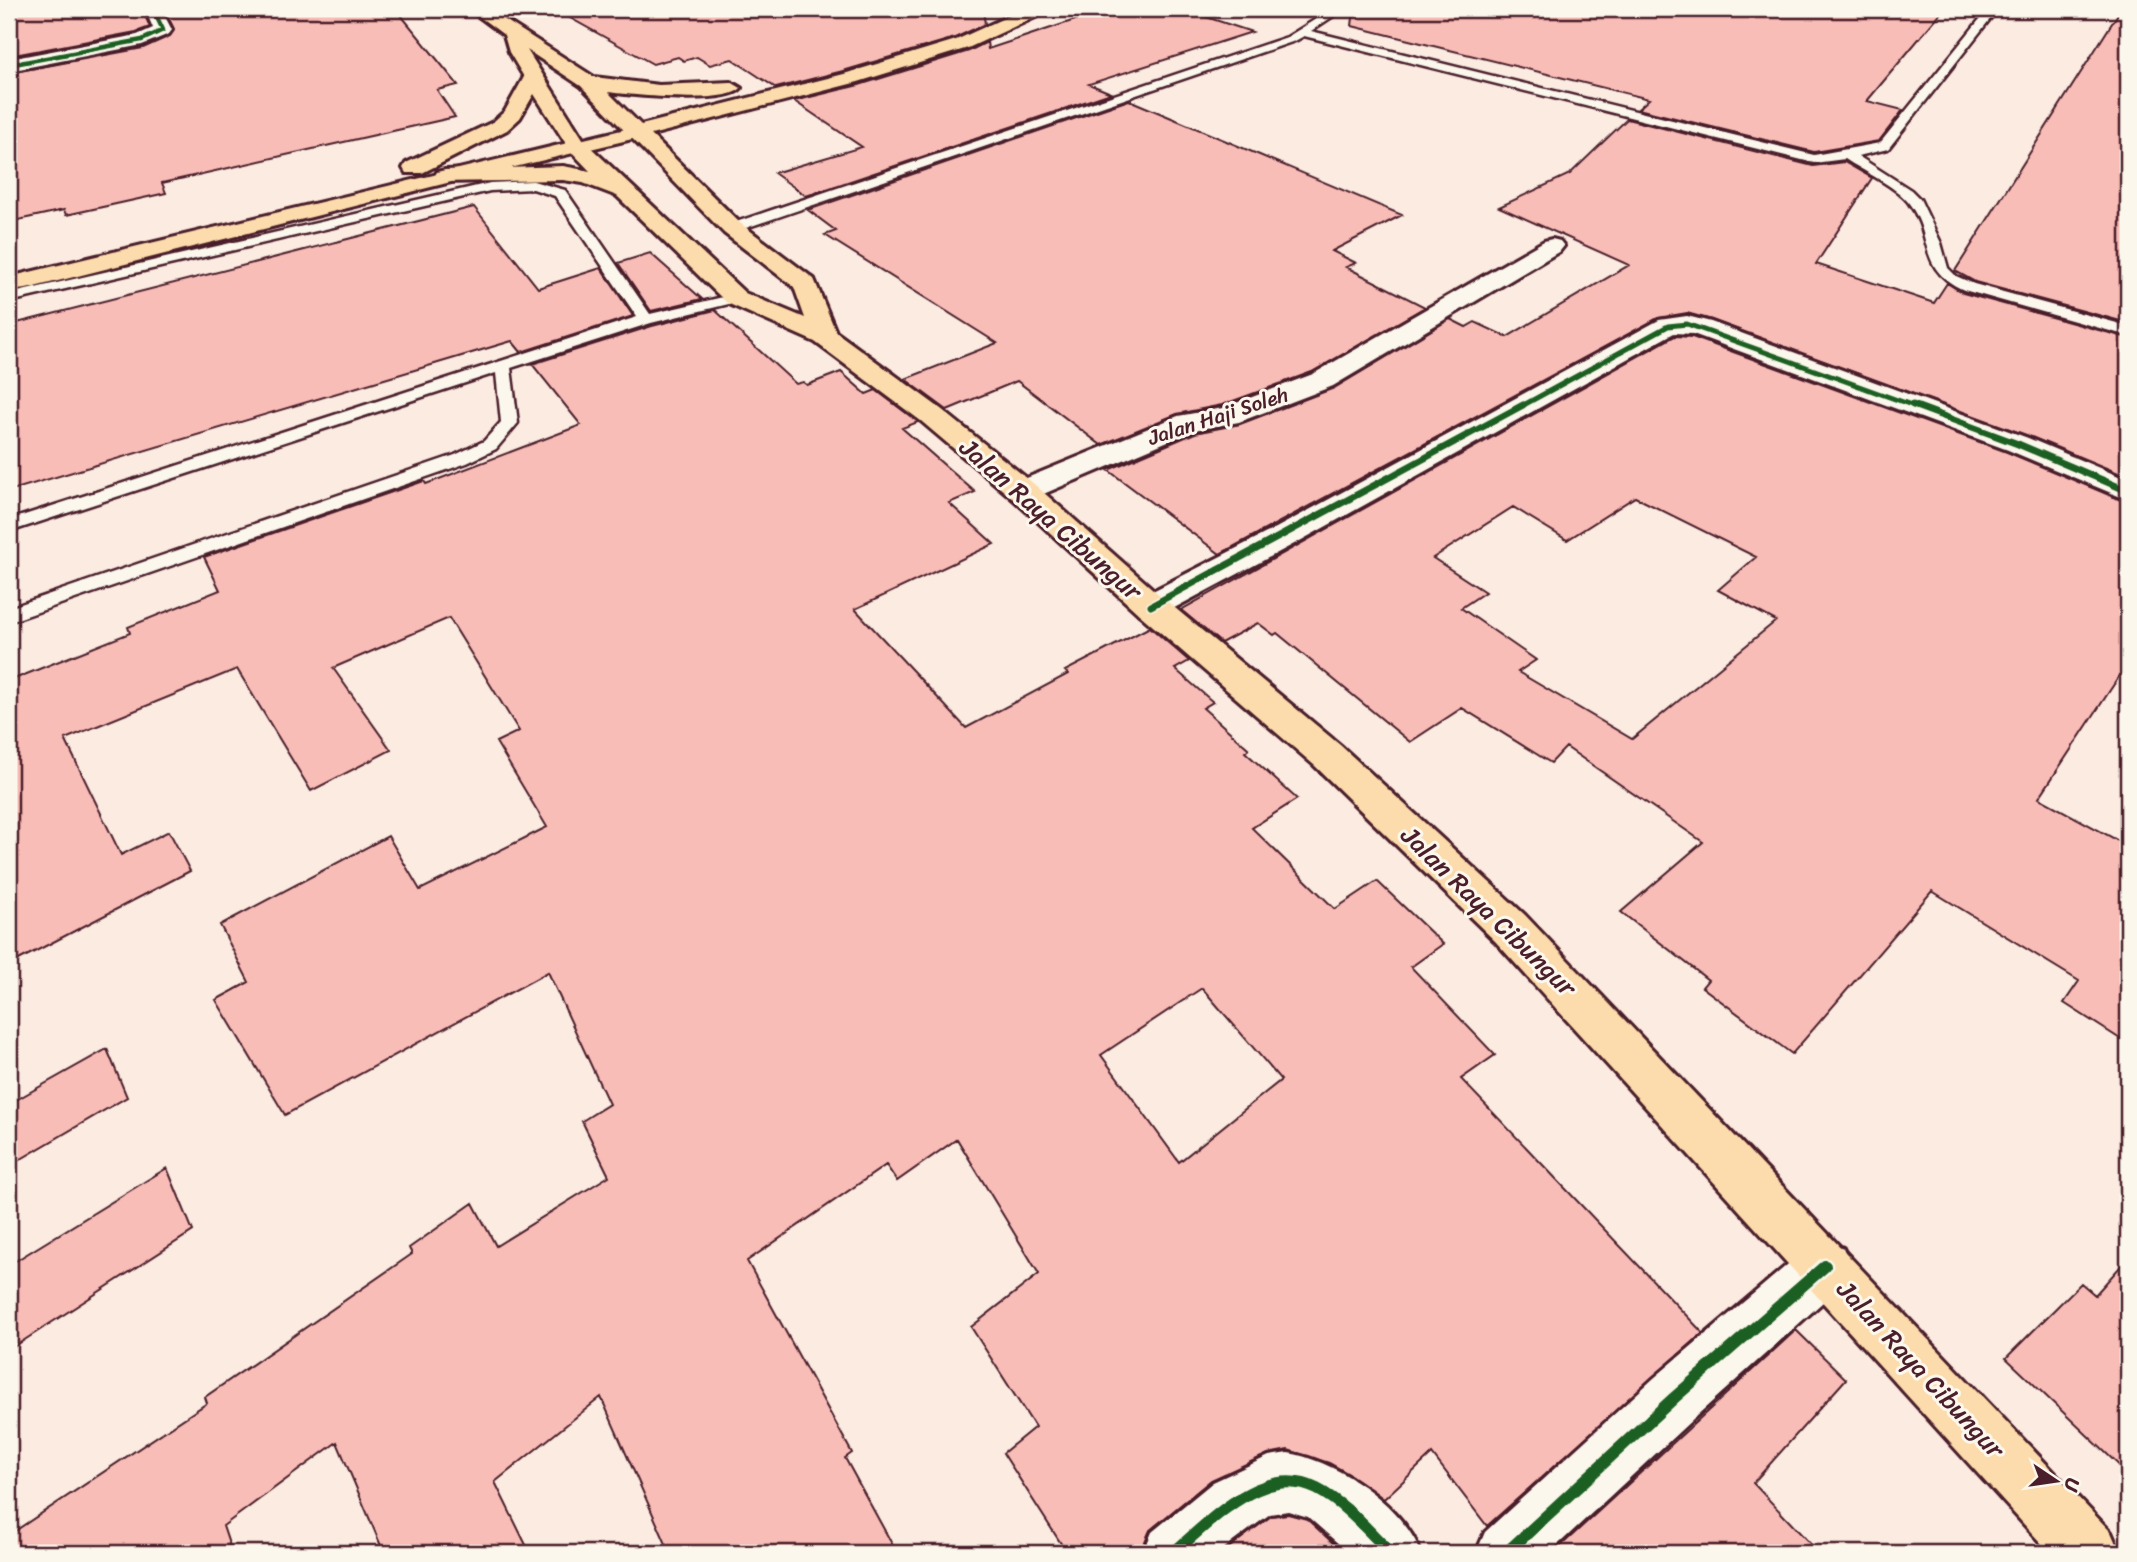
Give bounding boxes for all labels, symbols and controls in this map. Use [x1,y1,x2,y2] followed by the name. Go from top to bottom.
[1142,375,1293,457] street label: Jalan Haji Soleh
[948,425,1154,613] street label: Jalan Raya Cibungur
[1389,813,1589,1009] street label: Jalan Raya Cibungur
[1825,1268,2018,1470] street label: Jalan Raya Cibungur
[2022,1446,2092,1516] north arrow
[2054,1475,2090,1496] text: U

